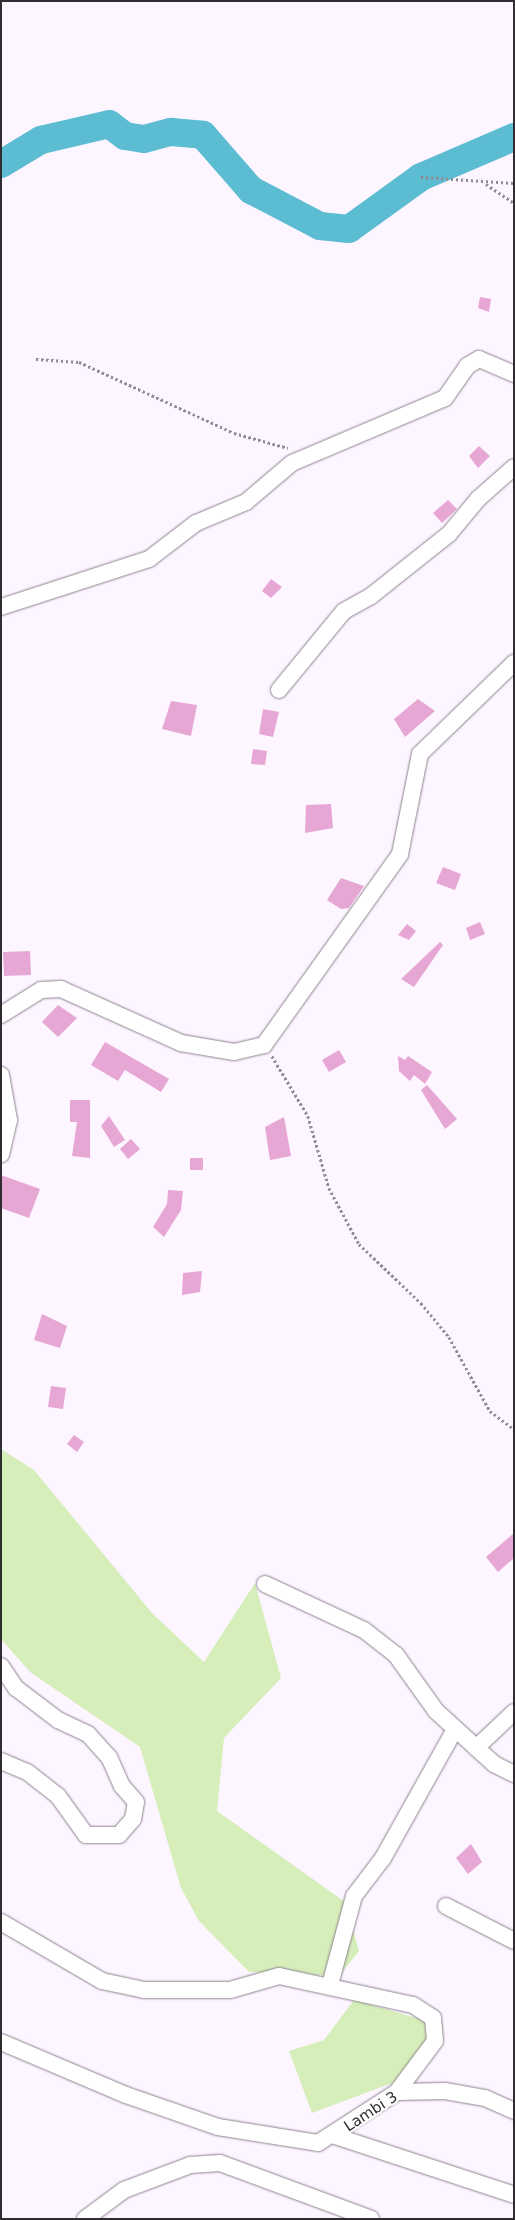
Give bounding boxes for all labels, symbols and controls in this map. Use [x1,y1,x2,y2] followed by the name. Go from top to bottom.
[341,2088,401,2136] street label: Lambi 3

